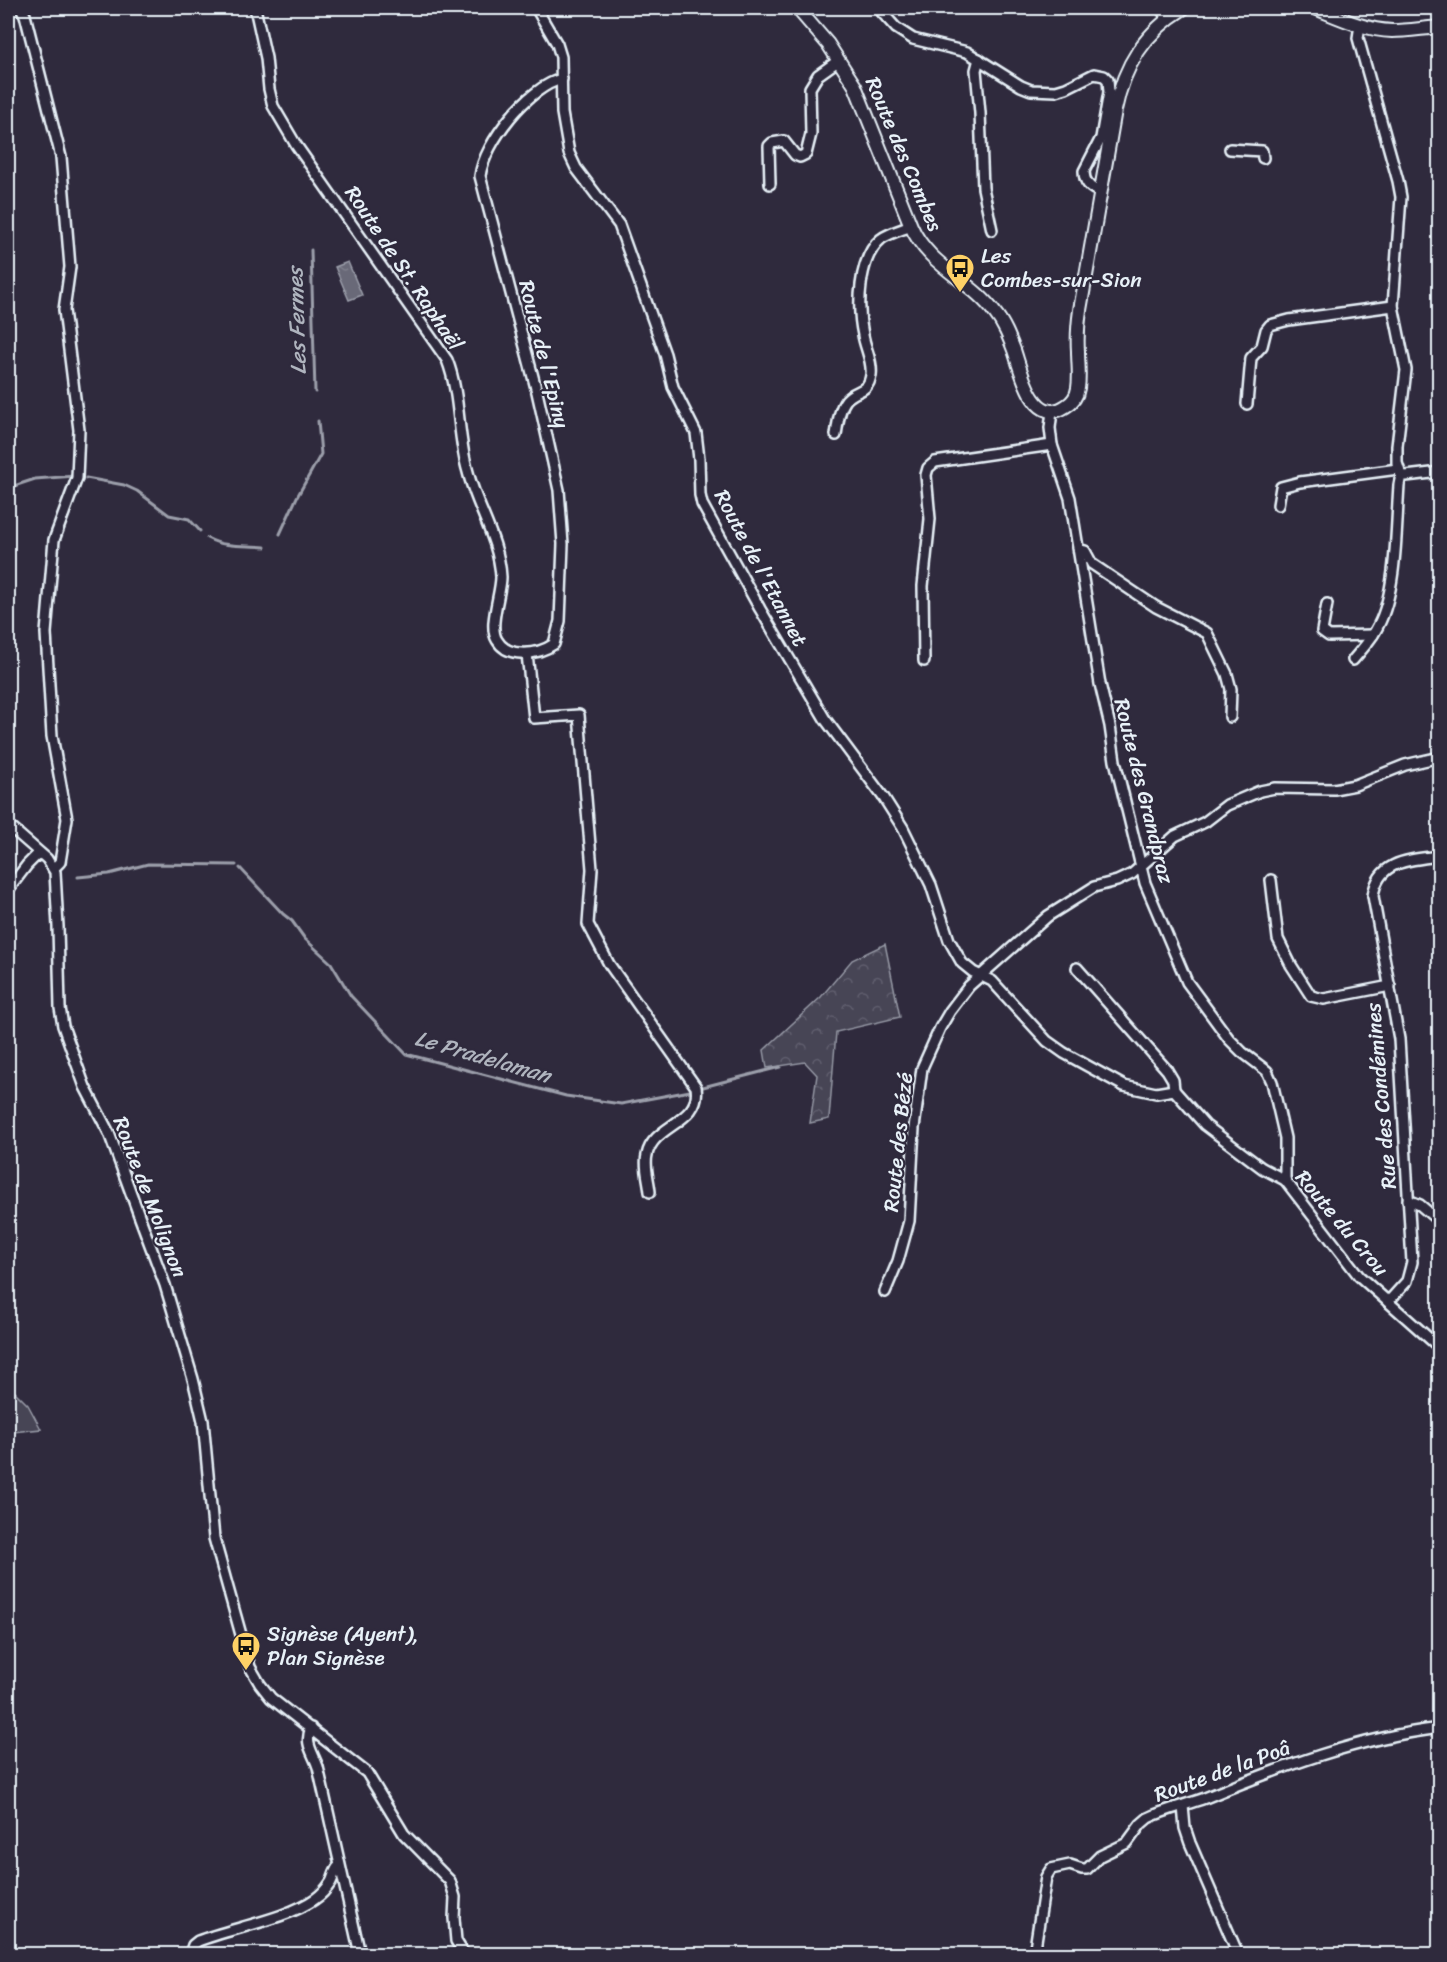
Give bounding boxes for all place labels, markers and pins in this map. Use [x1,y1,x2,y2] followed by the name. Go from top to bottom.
[981,237,1142,299] place label: Les Combes-sur-Sion
[944,252,976,294] bus stop icon: Les Combes-sur-Sion
[267,1615,419,1677] place label: Signèse (Ayent), Plan Signèse
[230,1630,262,1672] bus stop icon: Signèse (Ayent), Plan Signèse

